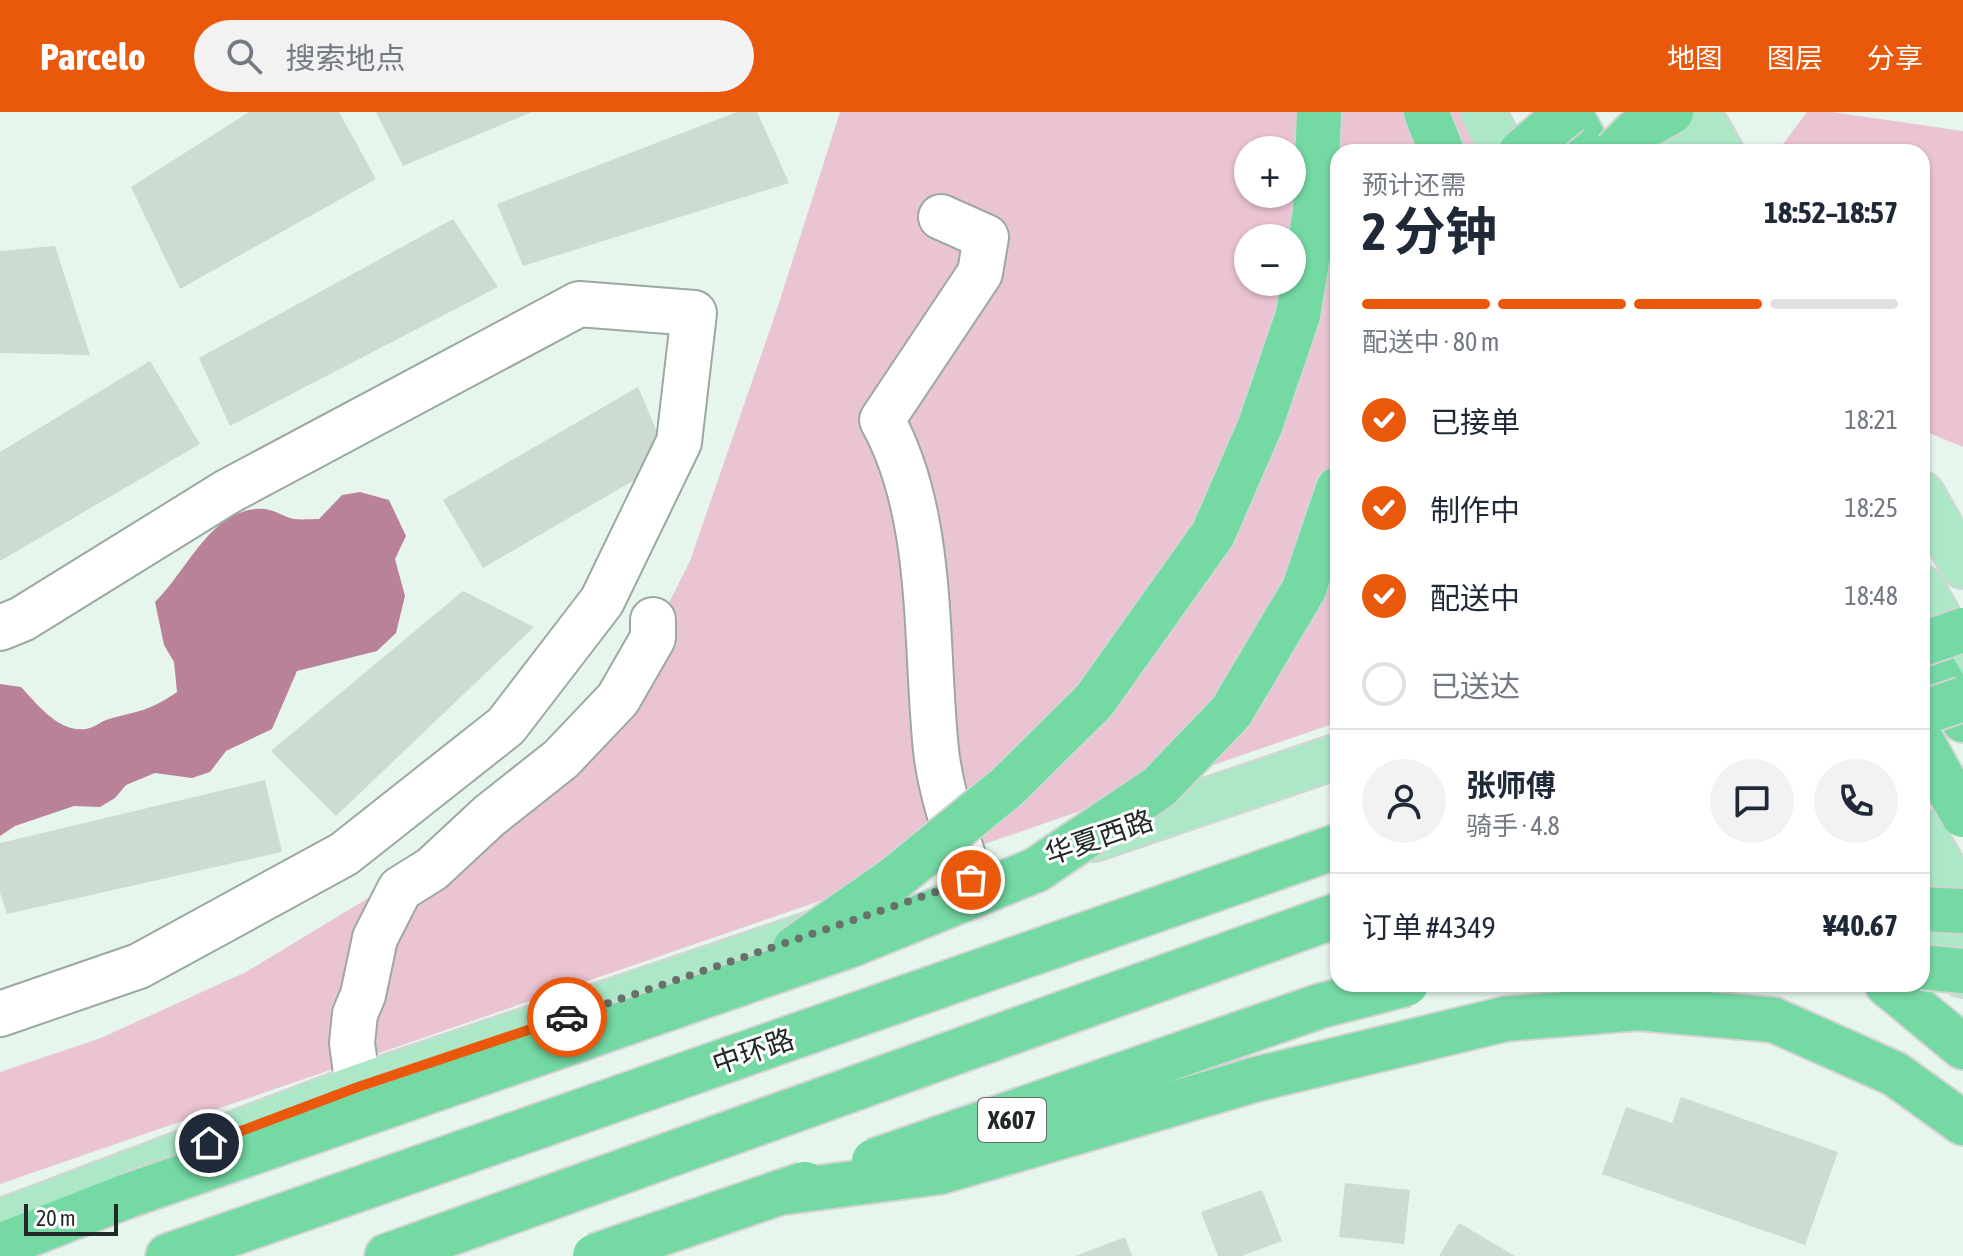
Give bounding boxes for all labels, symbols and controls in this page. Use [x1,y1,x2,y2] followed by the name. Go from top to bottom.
[194,20,754,92] search box
[222,34,266,78] icon: search
[40,35,146,78] text: Parcelo
[286,41,406,75] text: 搜索地点
[1667,42,1723,74] text: 地图
[1767,42,1823,74] text: 图层
[1867,42,1923,74] text: 分享
[1234,136,1306,296] map controls
[1234,136,1306,208] button: +
[1362,170,1466,200] text: 预计还需
[1764,195,1898,229] text: 18:52–18:57
[1362,201,1498,261] text: 2 分钟
[1234,224,1306,296] button: −
[1362,327,1499,357] text: 配送中 · 80 m
[1362,398,1406,442] icon: check
[1430,405,1520,439] text: 已接单
[1844,405,1898,435] text: 18:21
[1362,486,1406,530] icon: check
[1430,493,1520,527] text: 制作中
[1844,493,1898,523] text: 18:25
[1362,574,1406,618] icon: check
[1430,581,1520,615] text: 配送中
[1844,581,1898,611] text: 18:48
[1430,669,1520,703] text: 已送达
[1362,759,1446,843] button: person
[1710,759,1794,843] button: chat
[1814,759,1898,843] button: phone
[1466,768,1556,802] text: 张师傅
[1041,804,1157,870] street label: 华夏西路
[1466,811,1560,841] text: 骑手 · 4.8
[937,846,1005,914] pin
[949,858,993,902] icon: bag
[1823,908,1898,942] text: ¥40.67
[1362,910,1496,944] text: 订单 #4349
[527,977,607,1057] courier
[545,995,589,1039] icon: car
[708,1022,798,1080] street label: 中环路
[978,1098,1046,1142] road number: X607
[175,1109,243,1177] pin
[187,1121,231,1165] icon: home
[24,1200,118,1236] scale bar
[36,1205,76,1231] text: 20 m

